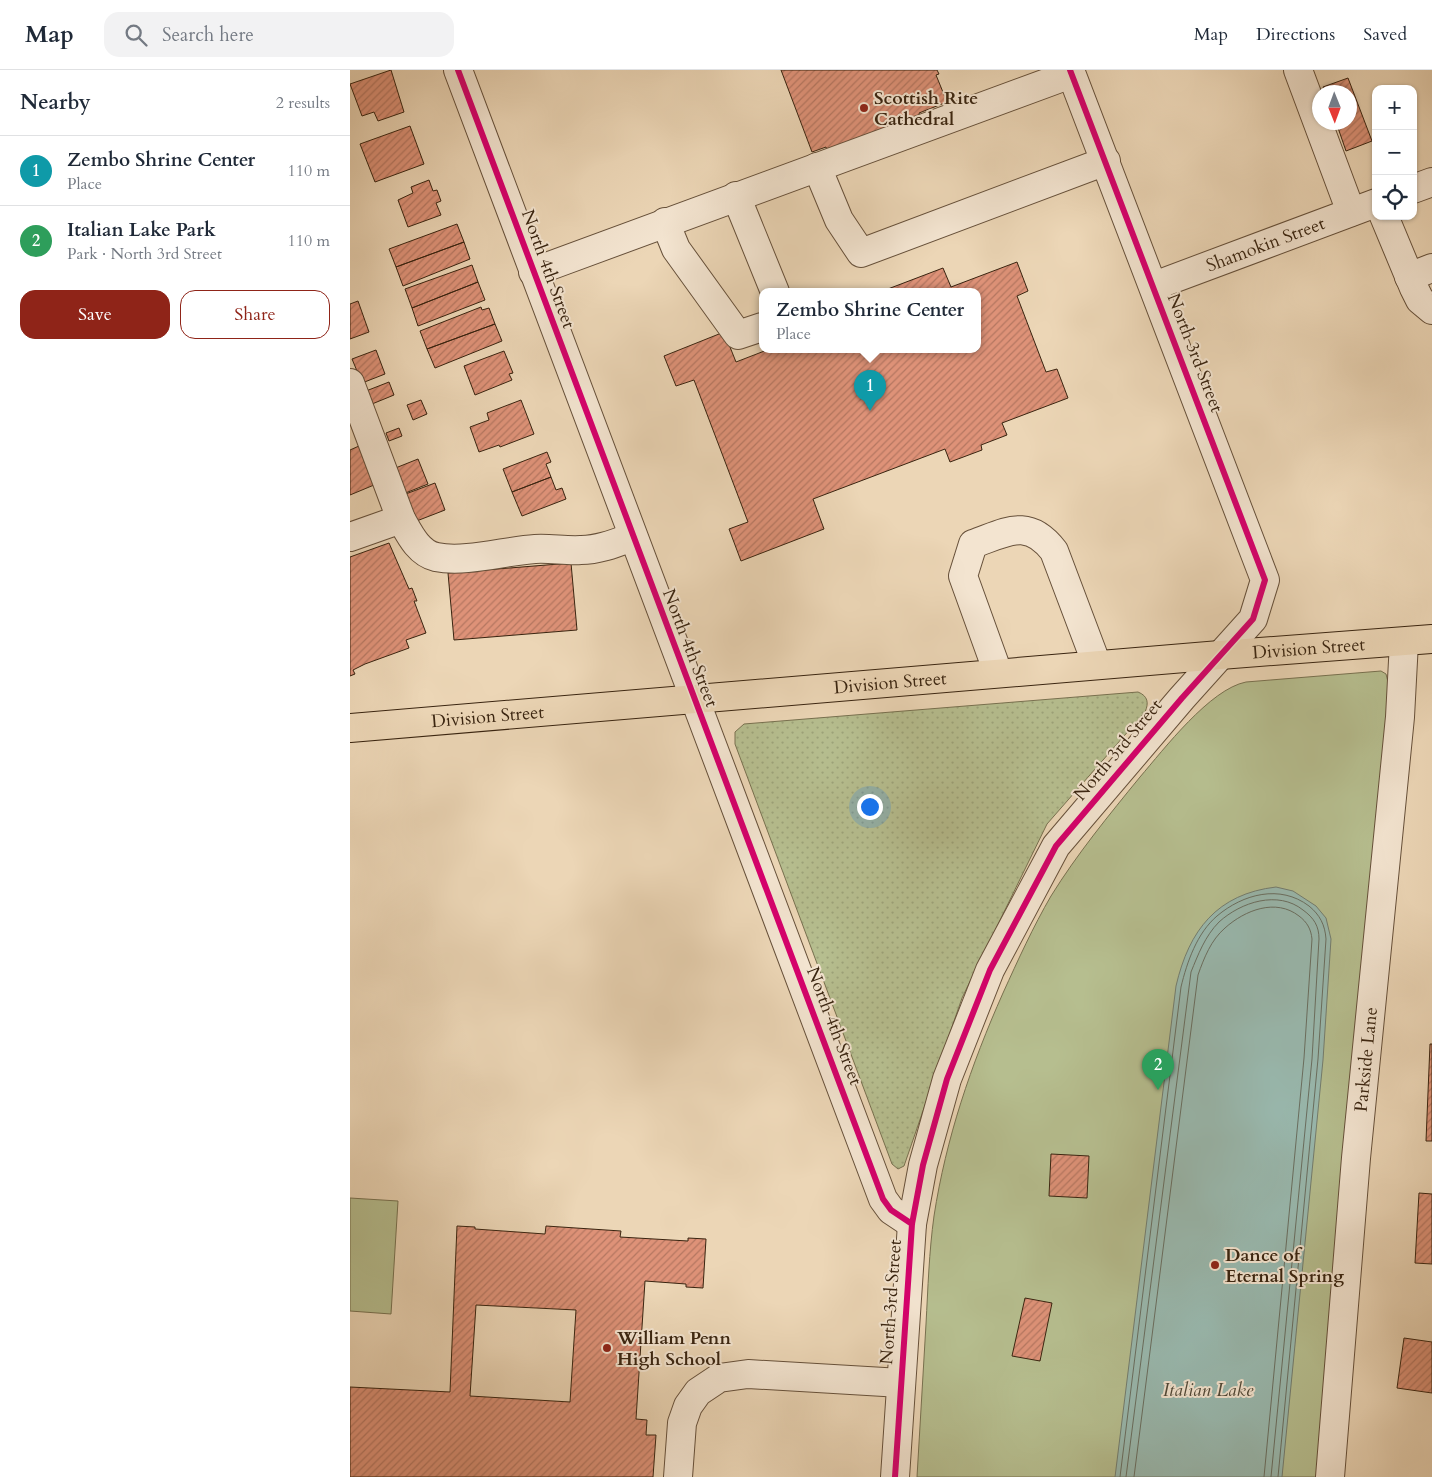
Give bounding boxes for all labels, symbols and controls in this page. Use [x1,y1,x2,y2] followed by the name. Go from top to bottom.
[104,12,454,57] search box
[25,18,74,51] text: Map
[122,21,150,49] icon: search
[162,22,254,48] text: Search here
[1194,22,1228,47] text: Map
[1256,22,1335,47] text: Directions
[1363,22,1407,47] text: Saved
[1312,85,1357,130] north arrow
[1372,85,1417,220] map controls
[1372,85,1417,130] button: +
[874,86,978,132] place label: Scottish Rite Cathedral
[20,88,91,117] text: Nearby
[276,92,330,114] text: 2 results
[858,102,870,114] marker: Scottish Rite Cathedral
[1372,130,1417,175] button: −
[67,147,255,173] text: Zembo Shrine Center
[32,160,40,182] text: 1
[288,160,330,182] text: 110 m
[67,173,102,195] text: Place
[1372,175,1417,220] button: locate
[515,206,581,332] street label: North 4th Street
[1203,211,1329,278] street label: Shamokin Street
[67,217,216,243] text: Italian Lake Park
[32,230,40,252] text: 2
[288,230,330,252] text: 110 m
[67,243,222,265] text: Park · North 3rd Street
[759,288,981,353] popup
[20,290,170,339] button: Save
[180,290,330,339] button: Share
[1161,290,1229,416] street label: North 3rd Street
[776,297,964,323] text: Zembo Shrine Center
[776,323,811,345] text: Place
[854,370,886,411] pin: 1
[656,585,724,711] street label: North 4th Street
[1251,632,1366,665] street label: Division Street
[833,665,948,700] street label: Division Street
[1068,694,1168,806] street label: North 3rd Street
[430,699,545,734] street label: Division Street
[857,794,883,820] your location
[800,963,868,1089] street label: North 4th Street
[1348,1006,1383,1113] street label: Parkside Lane
[1142,1049,1174,1090] pin: 2
[874,1238,908,1366] street label: North 3rd Street
[1225,1243,1344,1289] place label: Dance of Eternal Spring
[1209,1259,1221,1271] marker: Dance of Eternal Spring
[616,1326,731,1372] place label: William Penn High School
[601,1342,613,1354] marker: William Penn High School
[1163,1377,1254,1403] water label: Italian Lake

